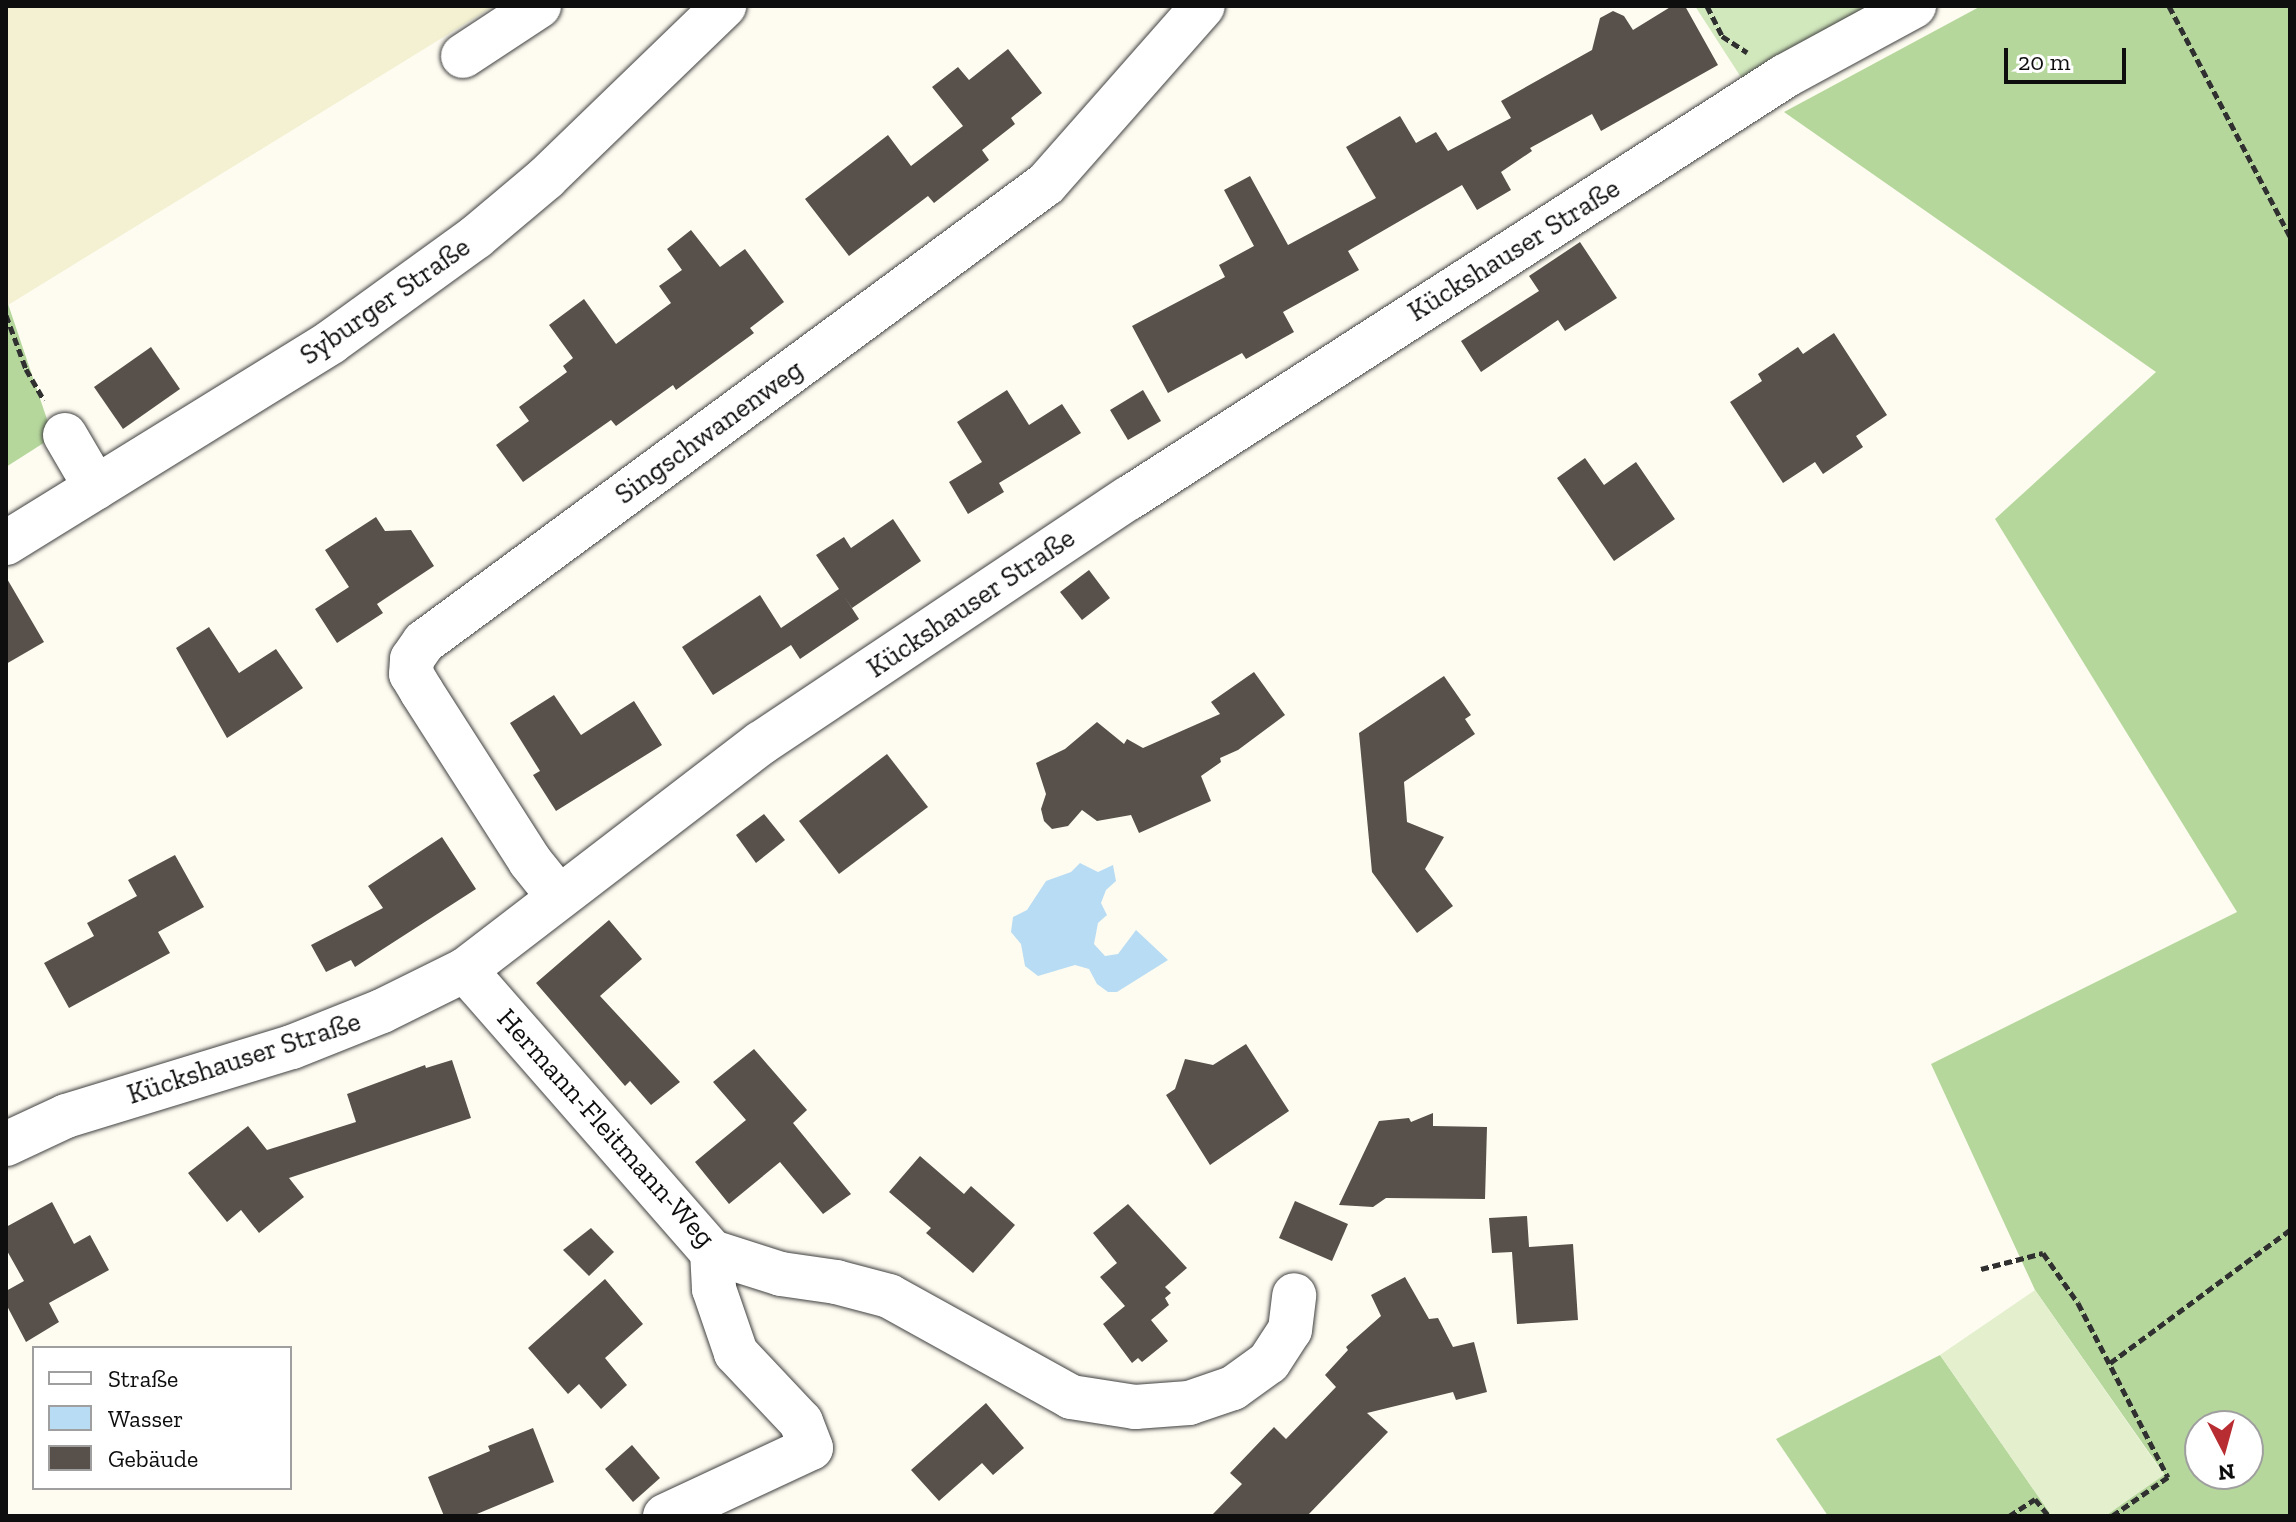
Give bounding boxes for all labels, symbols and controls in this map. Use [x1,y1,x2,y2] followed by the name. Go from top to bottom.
[2008,32,2130,82] scale bar
[2018,47,2070,76] text: 20 m
[1402,171,1626,329] street label: Kückshauser Straße
[293,230,477,372] street label: Syburger Straße
[609,353,809,511] street label: Singschwanenweg
[861,521,1081,685] street label: Kückshauser Straße
[490,1002,722,1254] street label: Hermann-Fleitmann-Weg
[123,1004,365,1112] street label: Kückshauser Straße
[32,1346,292,1490] legend
[108,1364,178,1393] text: Straße
[108,1404,183,1433] text: Wasser
[2184,1410,2264,1490] north arrow
[108,1444,198,1473] text: Gebäude
[2217,1458,2236,1487] text: N

